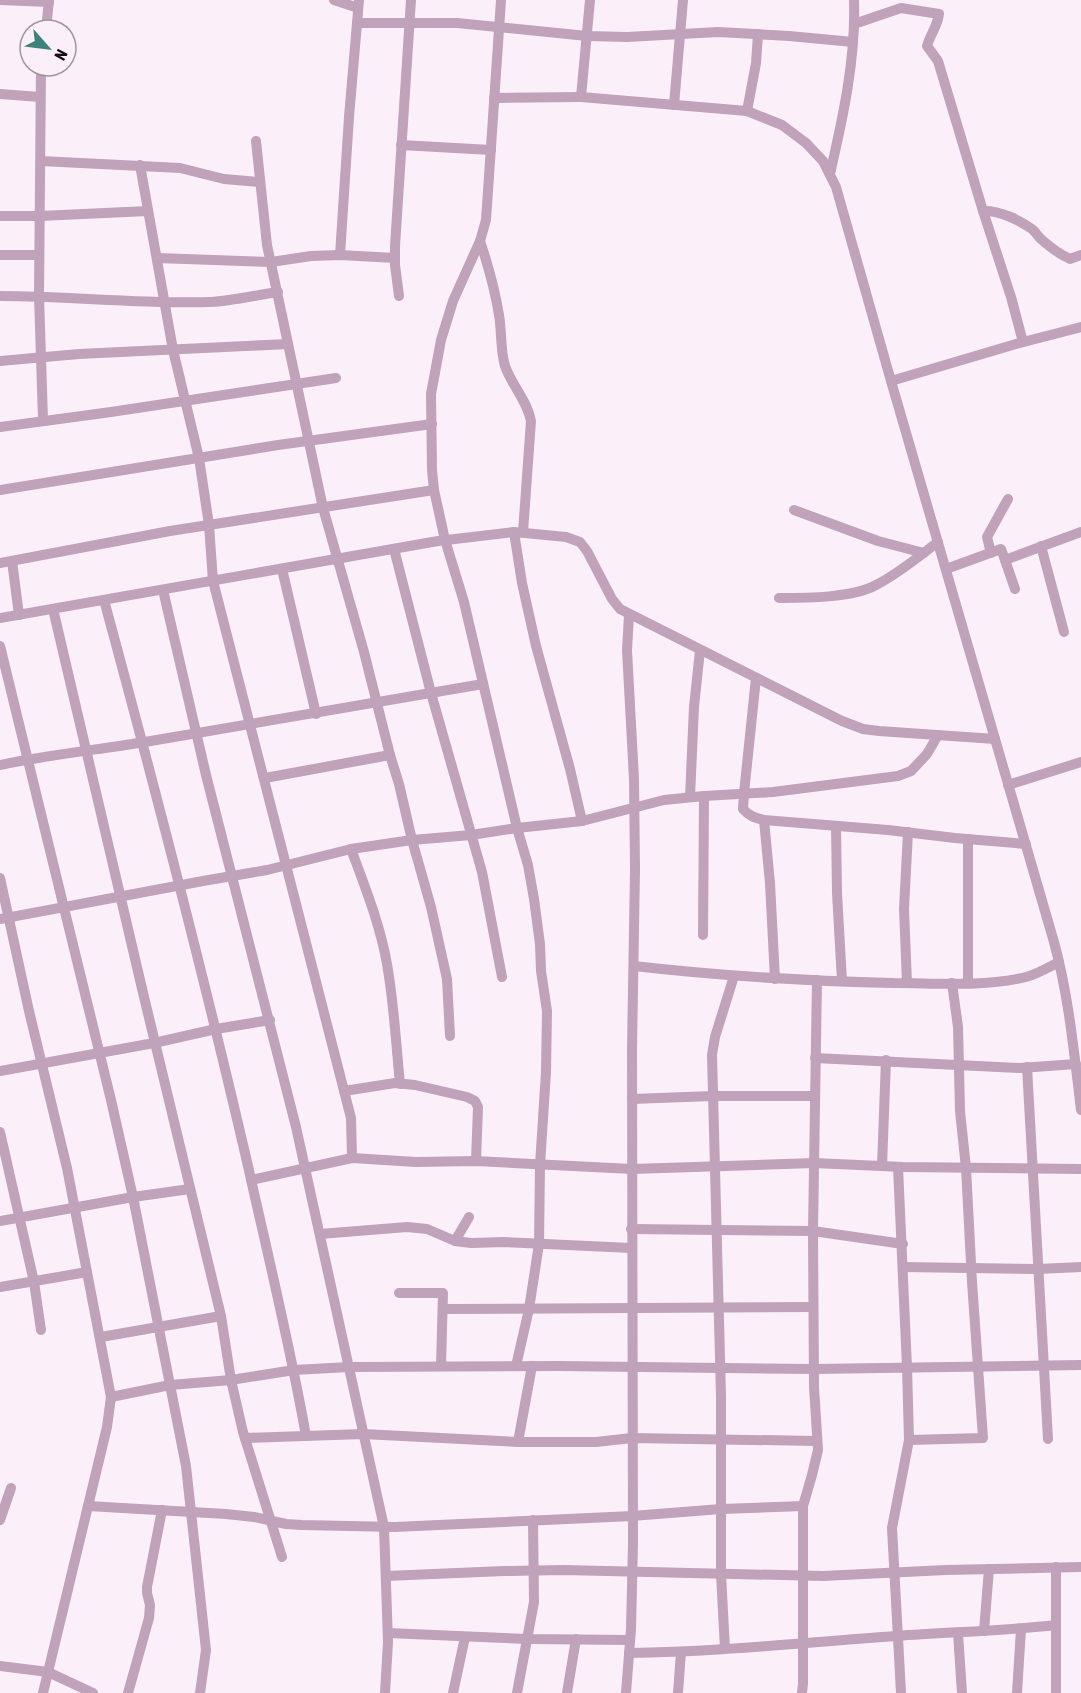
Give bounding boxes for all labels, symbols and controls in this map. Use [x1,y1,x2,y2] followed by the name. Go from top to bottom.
[18,18,78,78] north arrow
[51,47,71,63] text: N

